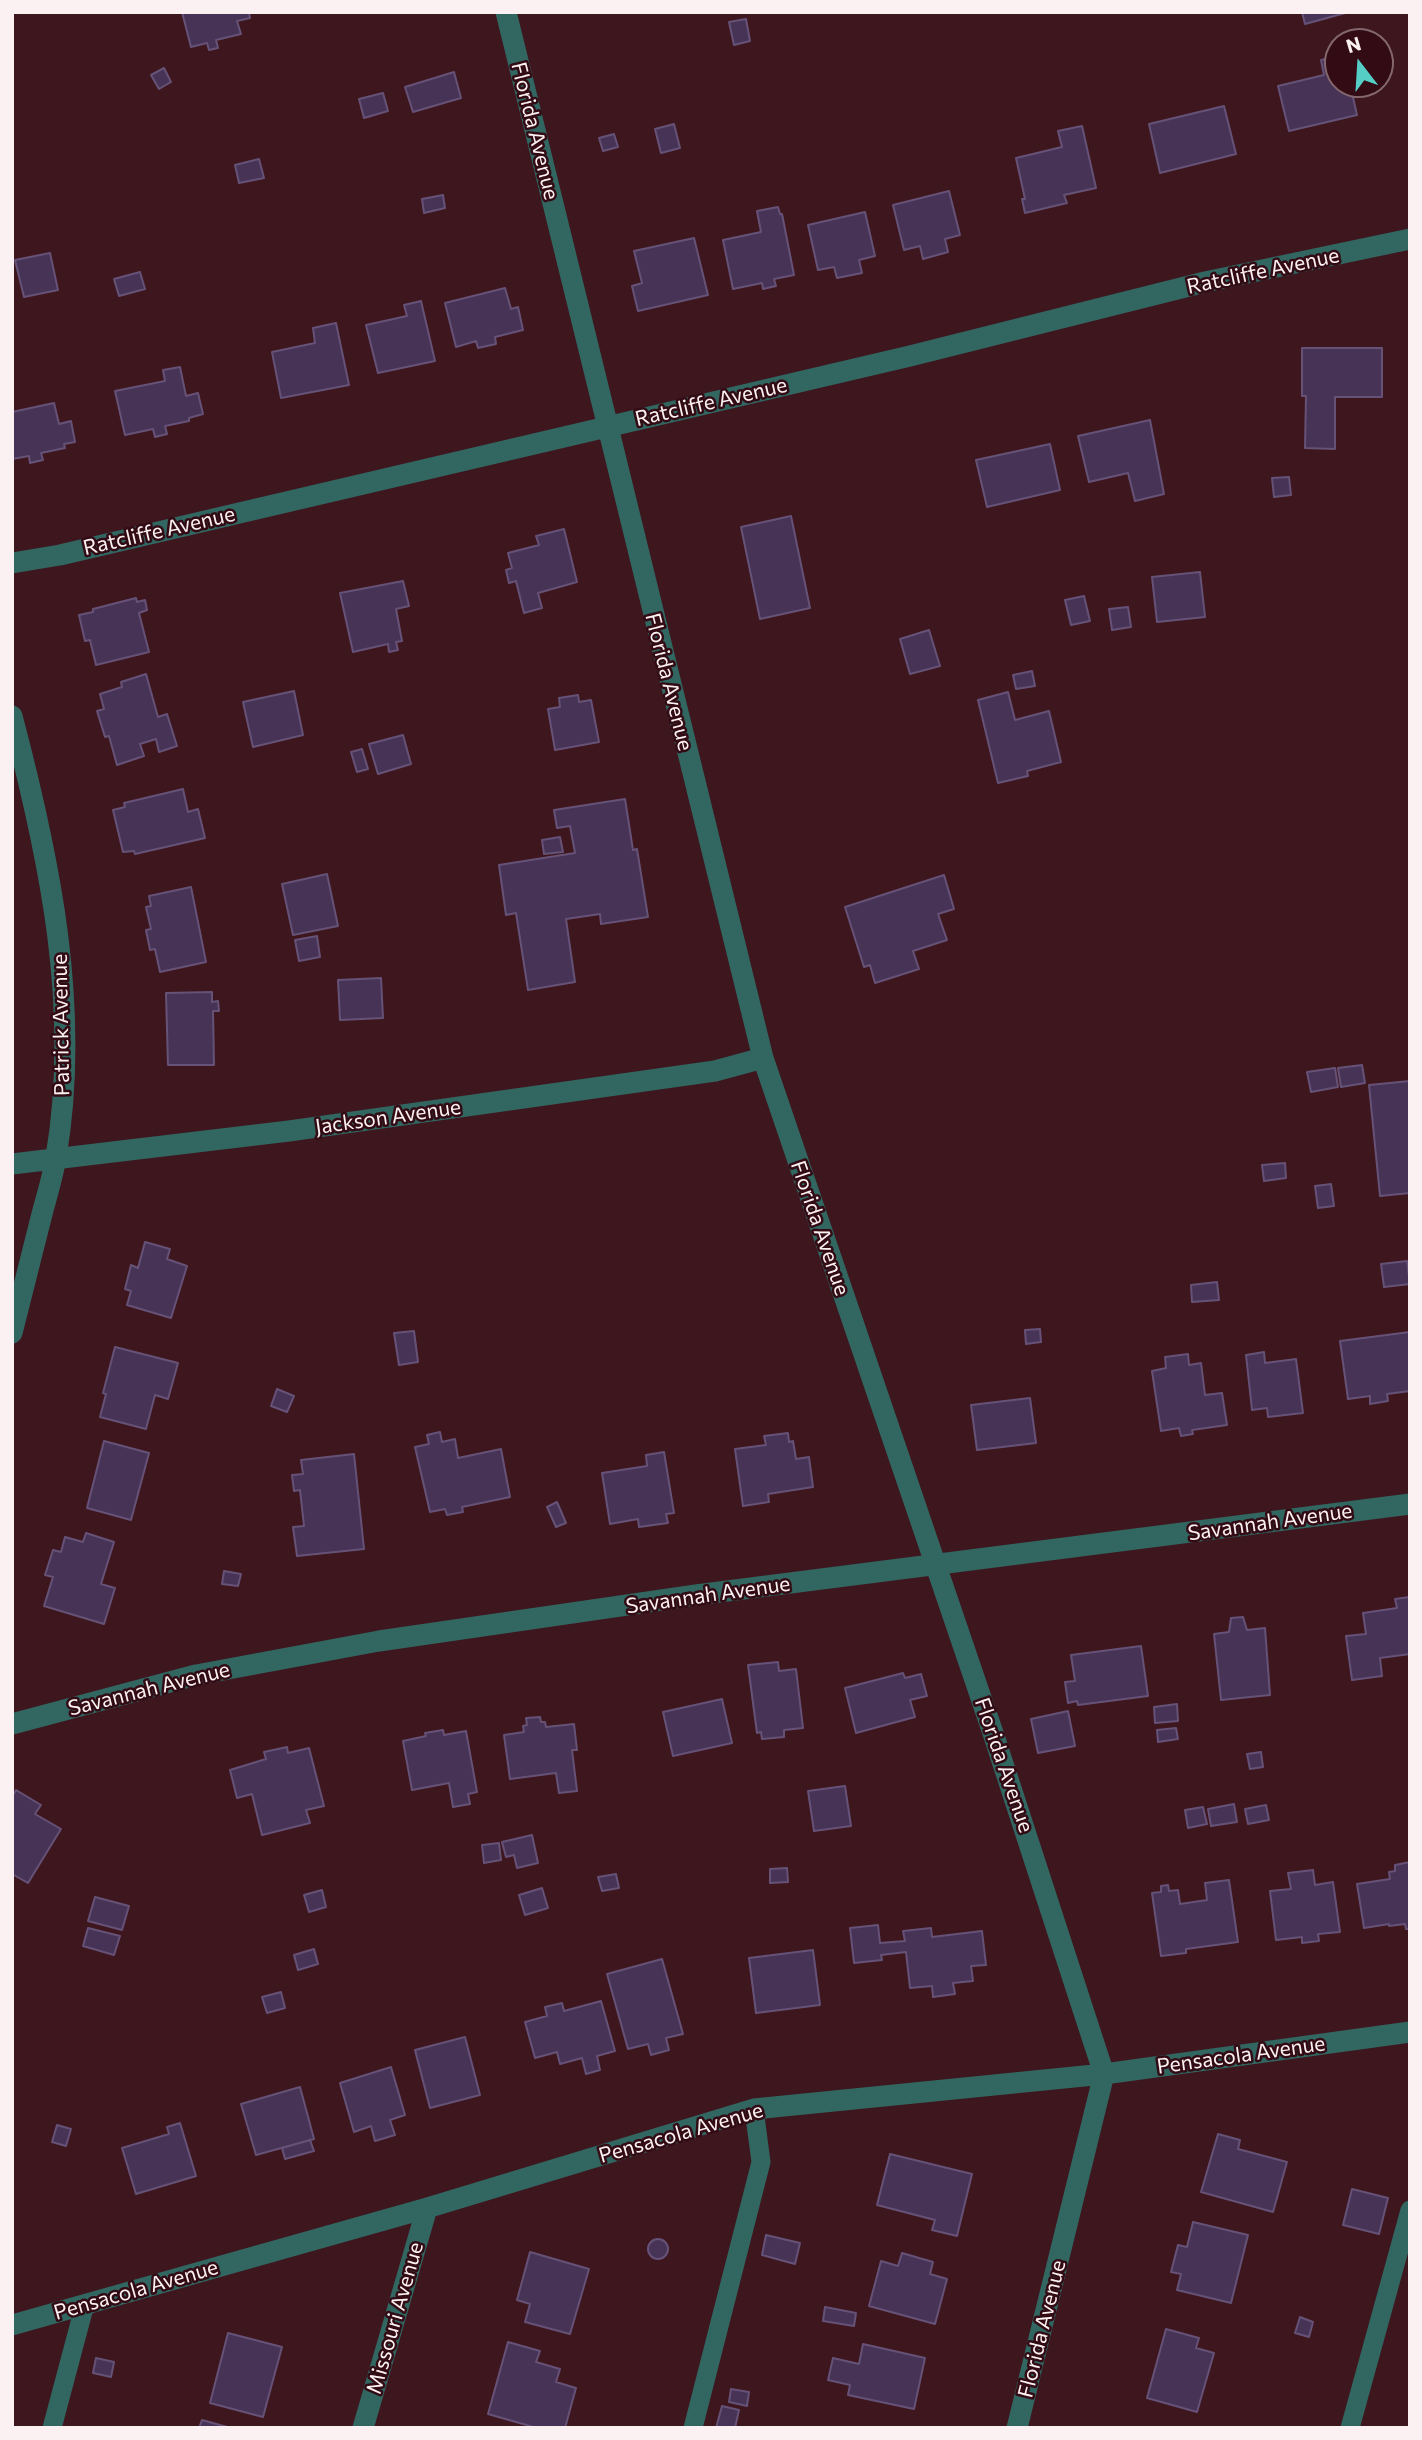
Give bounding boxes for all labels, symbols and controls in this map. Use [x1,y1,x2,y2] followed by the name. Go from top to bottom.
[1324,28,1394,98] north arrow
[1343,31,1363,57] text: N
[506,60,564,202] street label: Florida Avenue
[1184,243,1342,299] street label: Ratcliffe Avenue
[633,372,789,432] street label: Ratcliffe Avenue
[81,501,237,561] street label: Ratcliffe Avenue
[640,611,698,753] street label: Florida Avenue
[47,954,75,1096] street label: Patrick Avenue
[313,1094,463,1140] street label: Jackson Avenue
[785,1157,855,1299] street label: Florida Avenue
[1186,1498,1354,1546] street label: Savannah Avenue
[624,1571,792,1619] street label: Savannah Avenue
[66,1657,232,1721] street label: Savannah Avenue
[969,1694,1039,1836] street label: Florida Avenue
[1155,2031,1327,2079] street label: Pensacola Avenue
[596,2097,766,2169] street label: Pensacola Avenue
[361,2239,429,2397] street label: Missouri Avenue
[51,2254,221,2326] street label: Pensacola Avenue
[1013,2258,1071,2400] street label: Florida Avenue

